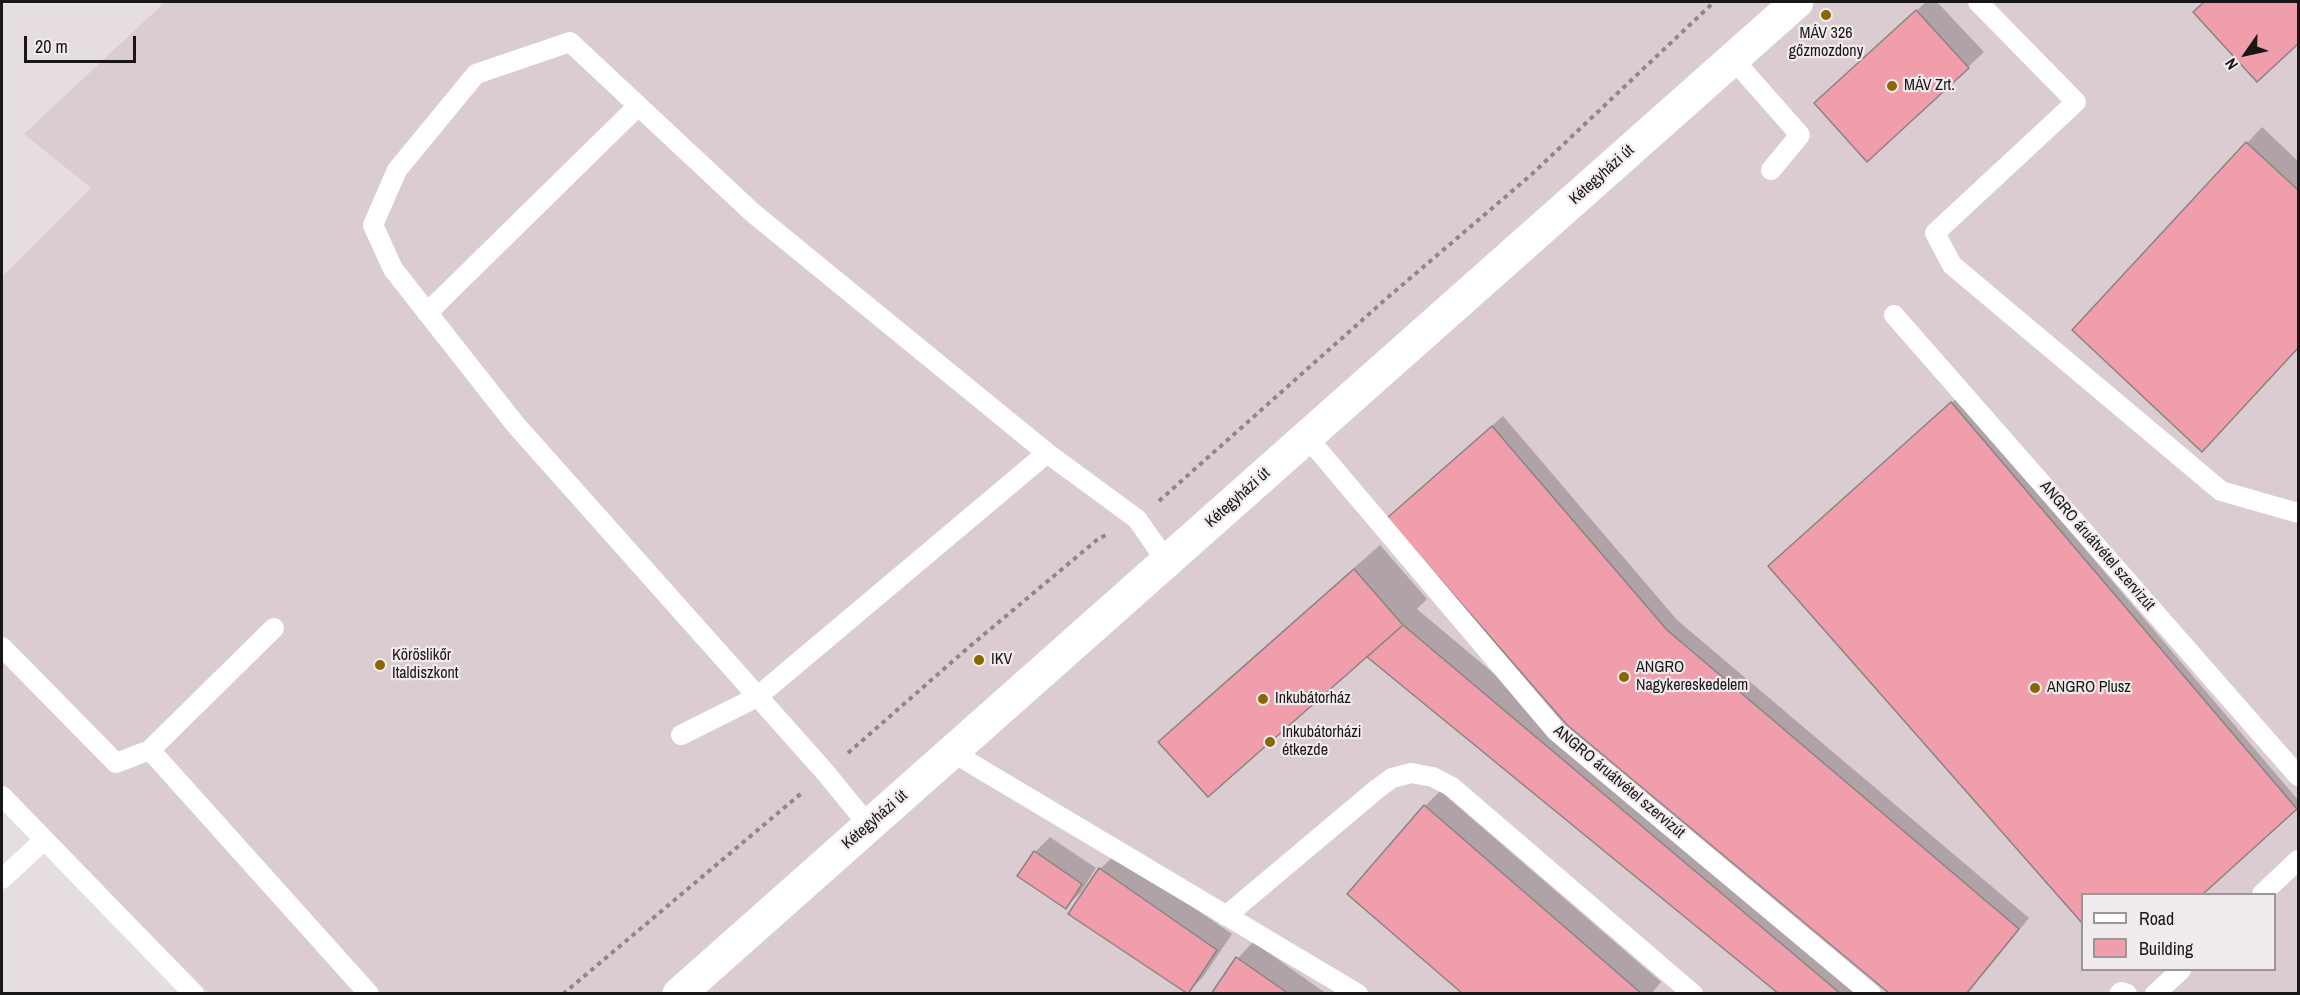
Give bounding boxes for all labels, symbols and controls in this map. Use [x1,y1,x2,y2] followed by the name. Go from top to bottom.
[1819,8,1833,22] marker: MÁV 326 gőzmozdony
[27,24,140,62] scale bar
[1789,24,1863,62] place label: MÁV 326 gőzmozdony
[2216,24,2276,84] north arrow
[35,34,68,59] text: 20 m
[2219,54,2243,74] text: N
[1904,76,1955,96] place label: MÁV Zrt.
[1885,79,1899,93] marker: MÁV Zrt.
[1566,141,1638,209] street label: Kétegyházi út
[1202,464,1274,532] street label: Kétegyházi út
[2035,477,2159,615] street label: ANGRO áruátvétel szervizút
[392,646,458,684] place label: Köröslikőr Italdiszkont
[991,650,1012,670] place label: IKV
[972,653,986,667] marker: IKV
[373,658,387,672] marker: Köröslikőr Italdiszkont
[1636,658,1748,696] place label: ANGRO Nagykereskedelem
[1617,670,1631,684] marker: ANGRO Nagykereskedelem
[2047,678,2131,698] place label: ANGRO Plusz
[2028,681,2042,695] marker: ANGRO Plusz
[1275,689,1351,709] place label: Inkubátorház
[1256,692,1270,706] marker: Inkubátorház
[1549,721,1689,843] street label: ANGRO áruátvétel szervizút
[1282,723,1362,761] place label: Inkubátorházi étkezde
[1263,735,1277,749] marker: Inkubátorházi étkezde
[838,786,912,854] street label: Kétegyházi út
[2081,893,2276,971] legend
[2139,906,2174,931] text: Road
[2139,936,2193,961] text: Building

